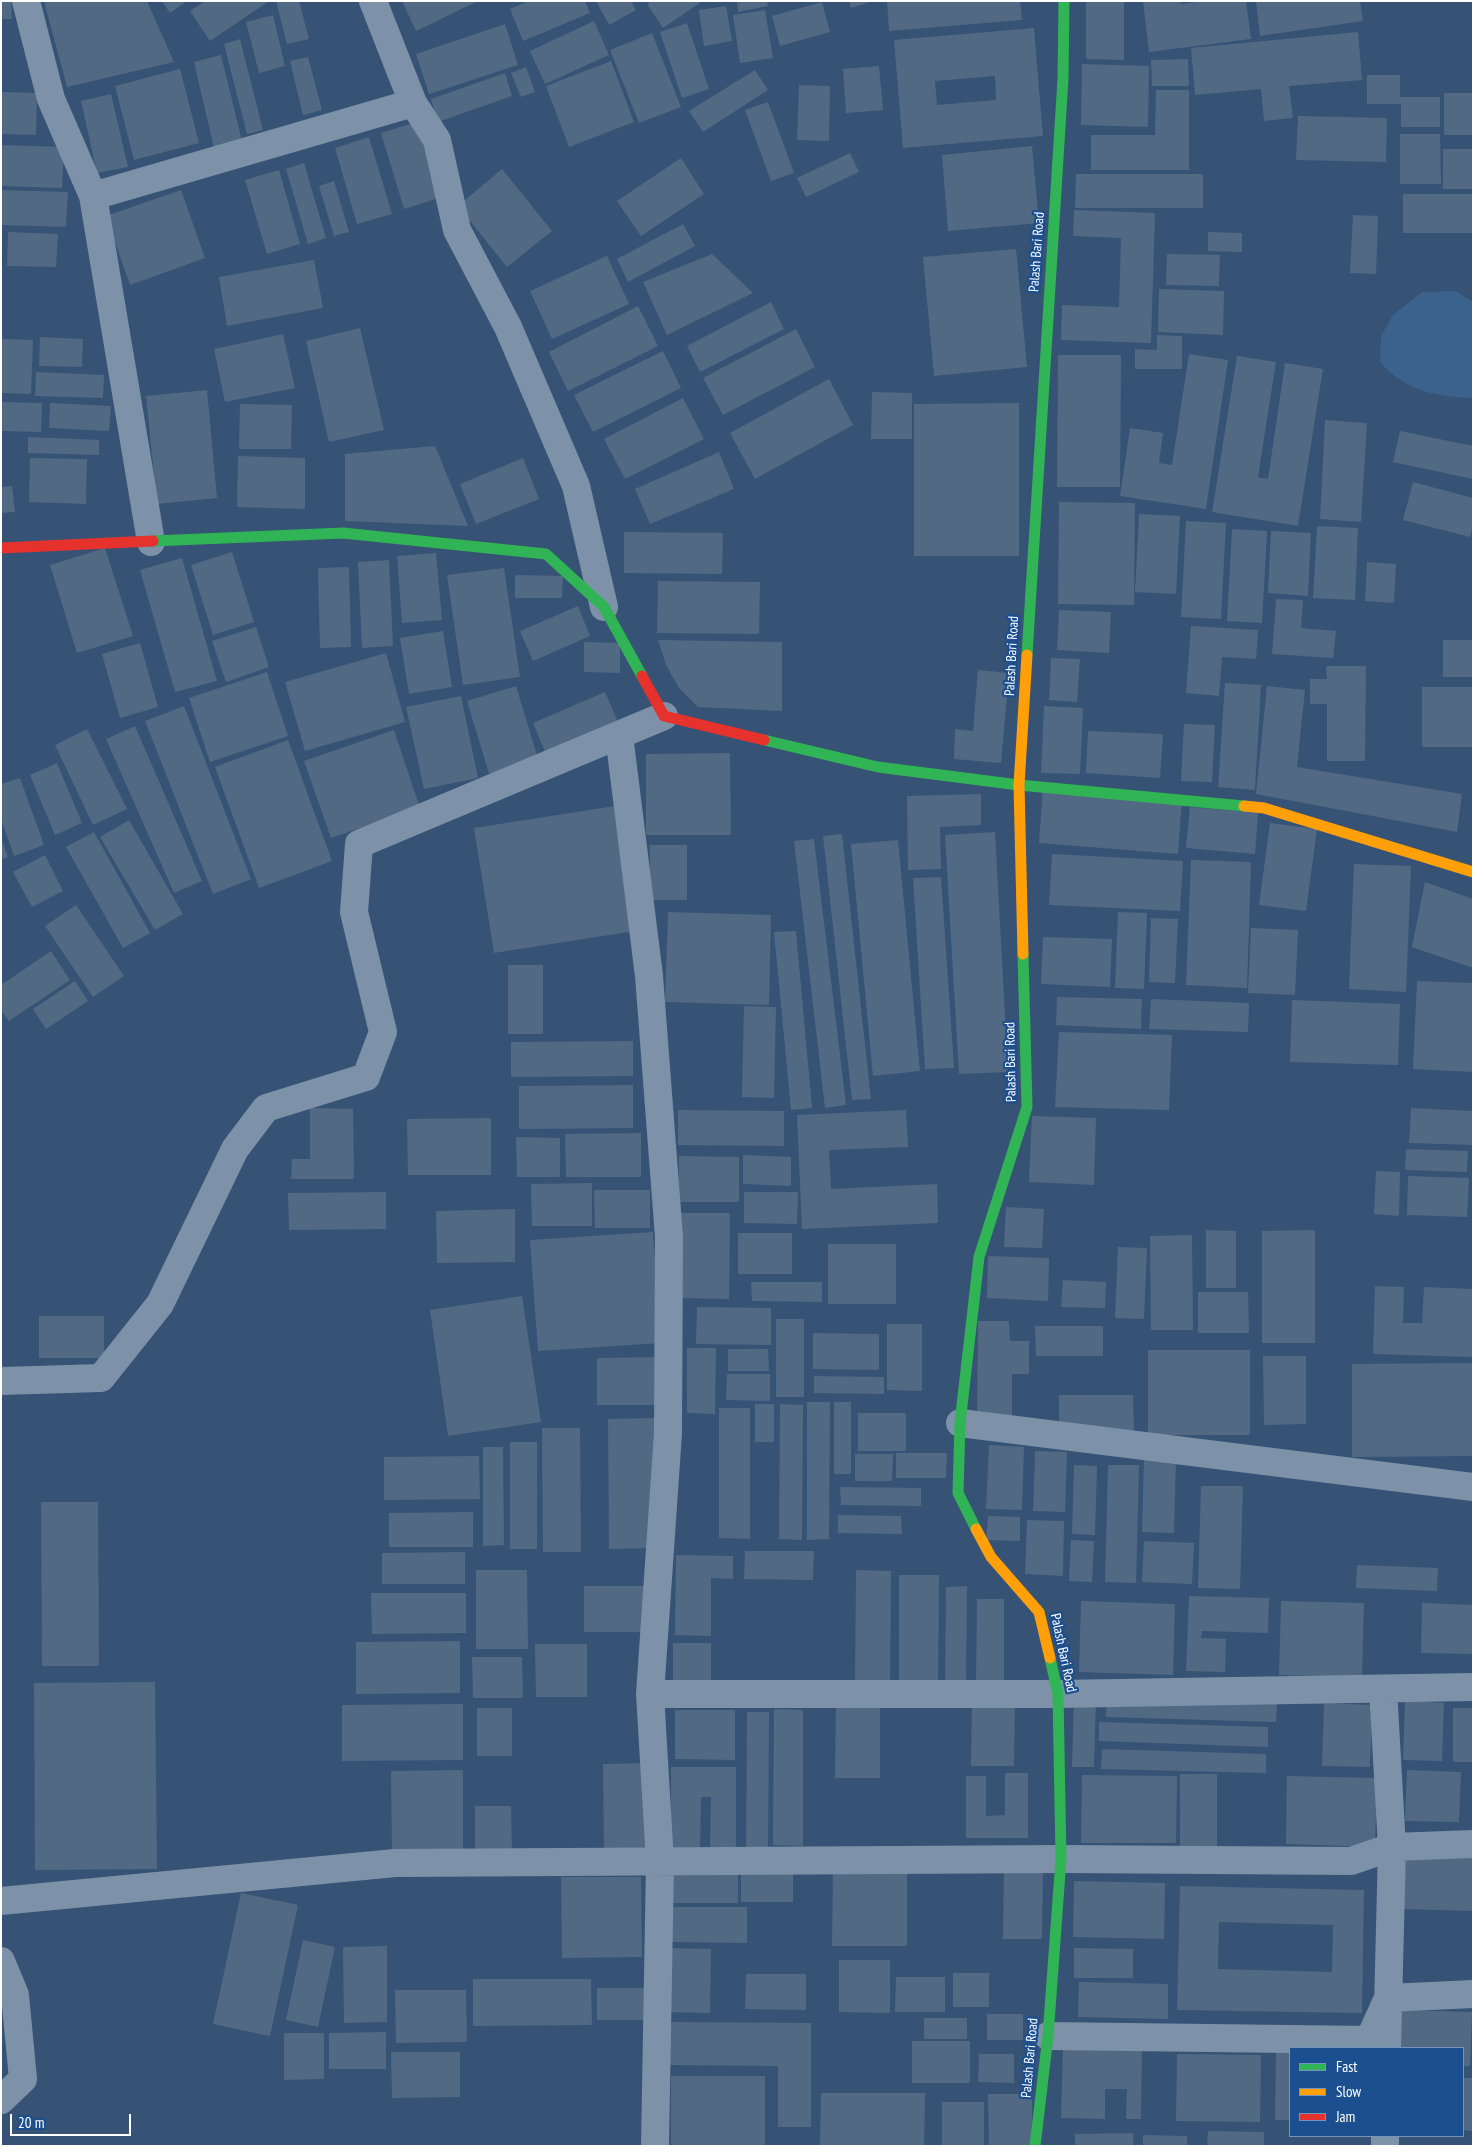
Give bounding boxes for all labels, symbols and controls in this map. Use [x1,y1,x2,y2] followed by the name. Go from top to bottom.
[1026,211,1048,293] street label: Palash Bari Road
[1002,616,1022,696] street label: Palash Bari Road
[1002,1022,1020,1102] street label: Palash Bari Road
[1046,1612,1080,1694] street label: Palash Bari Road
[1018,2017,1042,2099] street label: Palash Bari Road
[1289,2047,1464,2137] legend
[1336,2057,1357,2076] text: Fast
[1336,2082,1361,2101] text: Slow
[12,2104,134,2136] scale bar
[1336,2107,1355,2126] text: Jam
[18,2113,44,2132] text: 20 m

